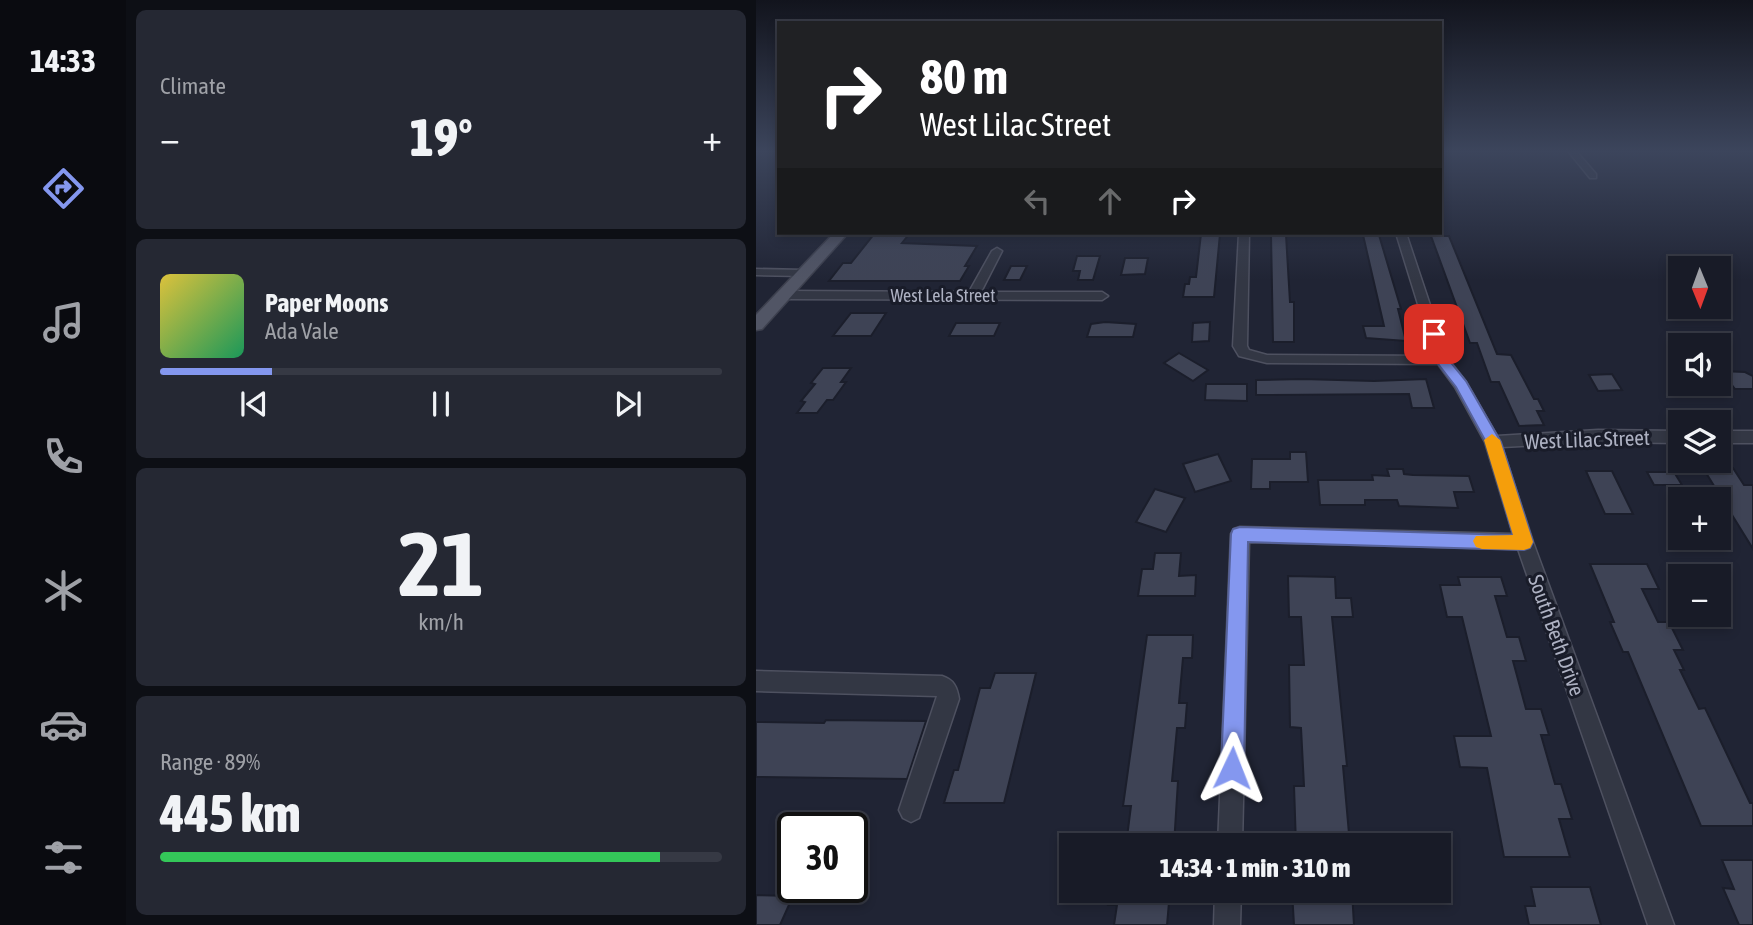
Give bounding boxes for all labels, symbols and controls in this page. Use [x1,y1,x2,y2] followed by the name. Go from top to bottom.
[30,42,96,79] text: 14:33
[920,48,1008,104] text: 80 m
[805,49,896,140] icon: right
[160,73,226,99] text: Climate
[920,106,1111,143] text: West Lilac Street
[409,107,473,167] text: 19°
[160,116,180,159] text: −
[702,116,722,159] text: +
[39,164,88,213] icon: directions
[1018,182,1056,220] icon: left
[1091,182,1129,220] icon: ahead
[1164,182,1202,220] icon: right
[1668,256,1731,318] north arrow
[1668,256,1731,627] map controls
[891,285,995,306] street label: West Lela Street
[265,288,388,318] text: Paper Moons
[39,298,88,347] icon: music
[1404,304,1464,364] pin
[1415,315,1453,353] icon: arrive
[265,318,339,344] text: Ada Vale
[1668,333,1731,396] button: sound
[235,385,273,423] icon: previous
[422,385,460,423] icon: pause
[609,385,647,423] icon: next
[1668,410,1731,473] button: layers
[1524,425,1650,453] street label: West Lilac Street
[39,432,88,481] icon: phone
[1668,487,1731,550] button: +
[398,511,484,615] text: 21
[1668,564,1731,627] button: −
[39,566,88,615] icon: climate
[1524,571,1590,699] street label: South Beth Drive
[418,609,464,635] text: km/h
[39,700,88,749] icon: car
[1195,731,1269,805] position arrow
[160,749,260,775] text: Range · 89%
[160,783,301,843] text: 445 km
[777,812,868,903] speed limit sign: 30
[39,833,88,882] icon: filters
[1160,853,1350,883] text: 14:34 · 1 min · 310 m

